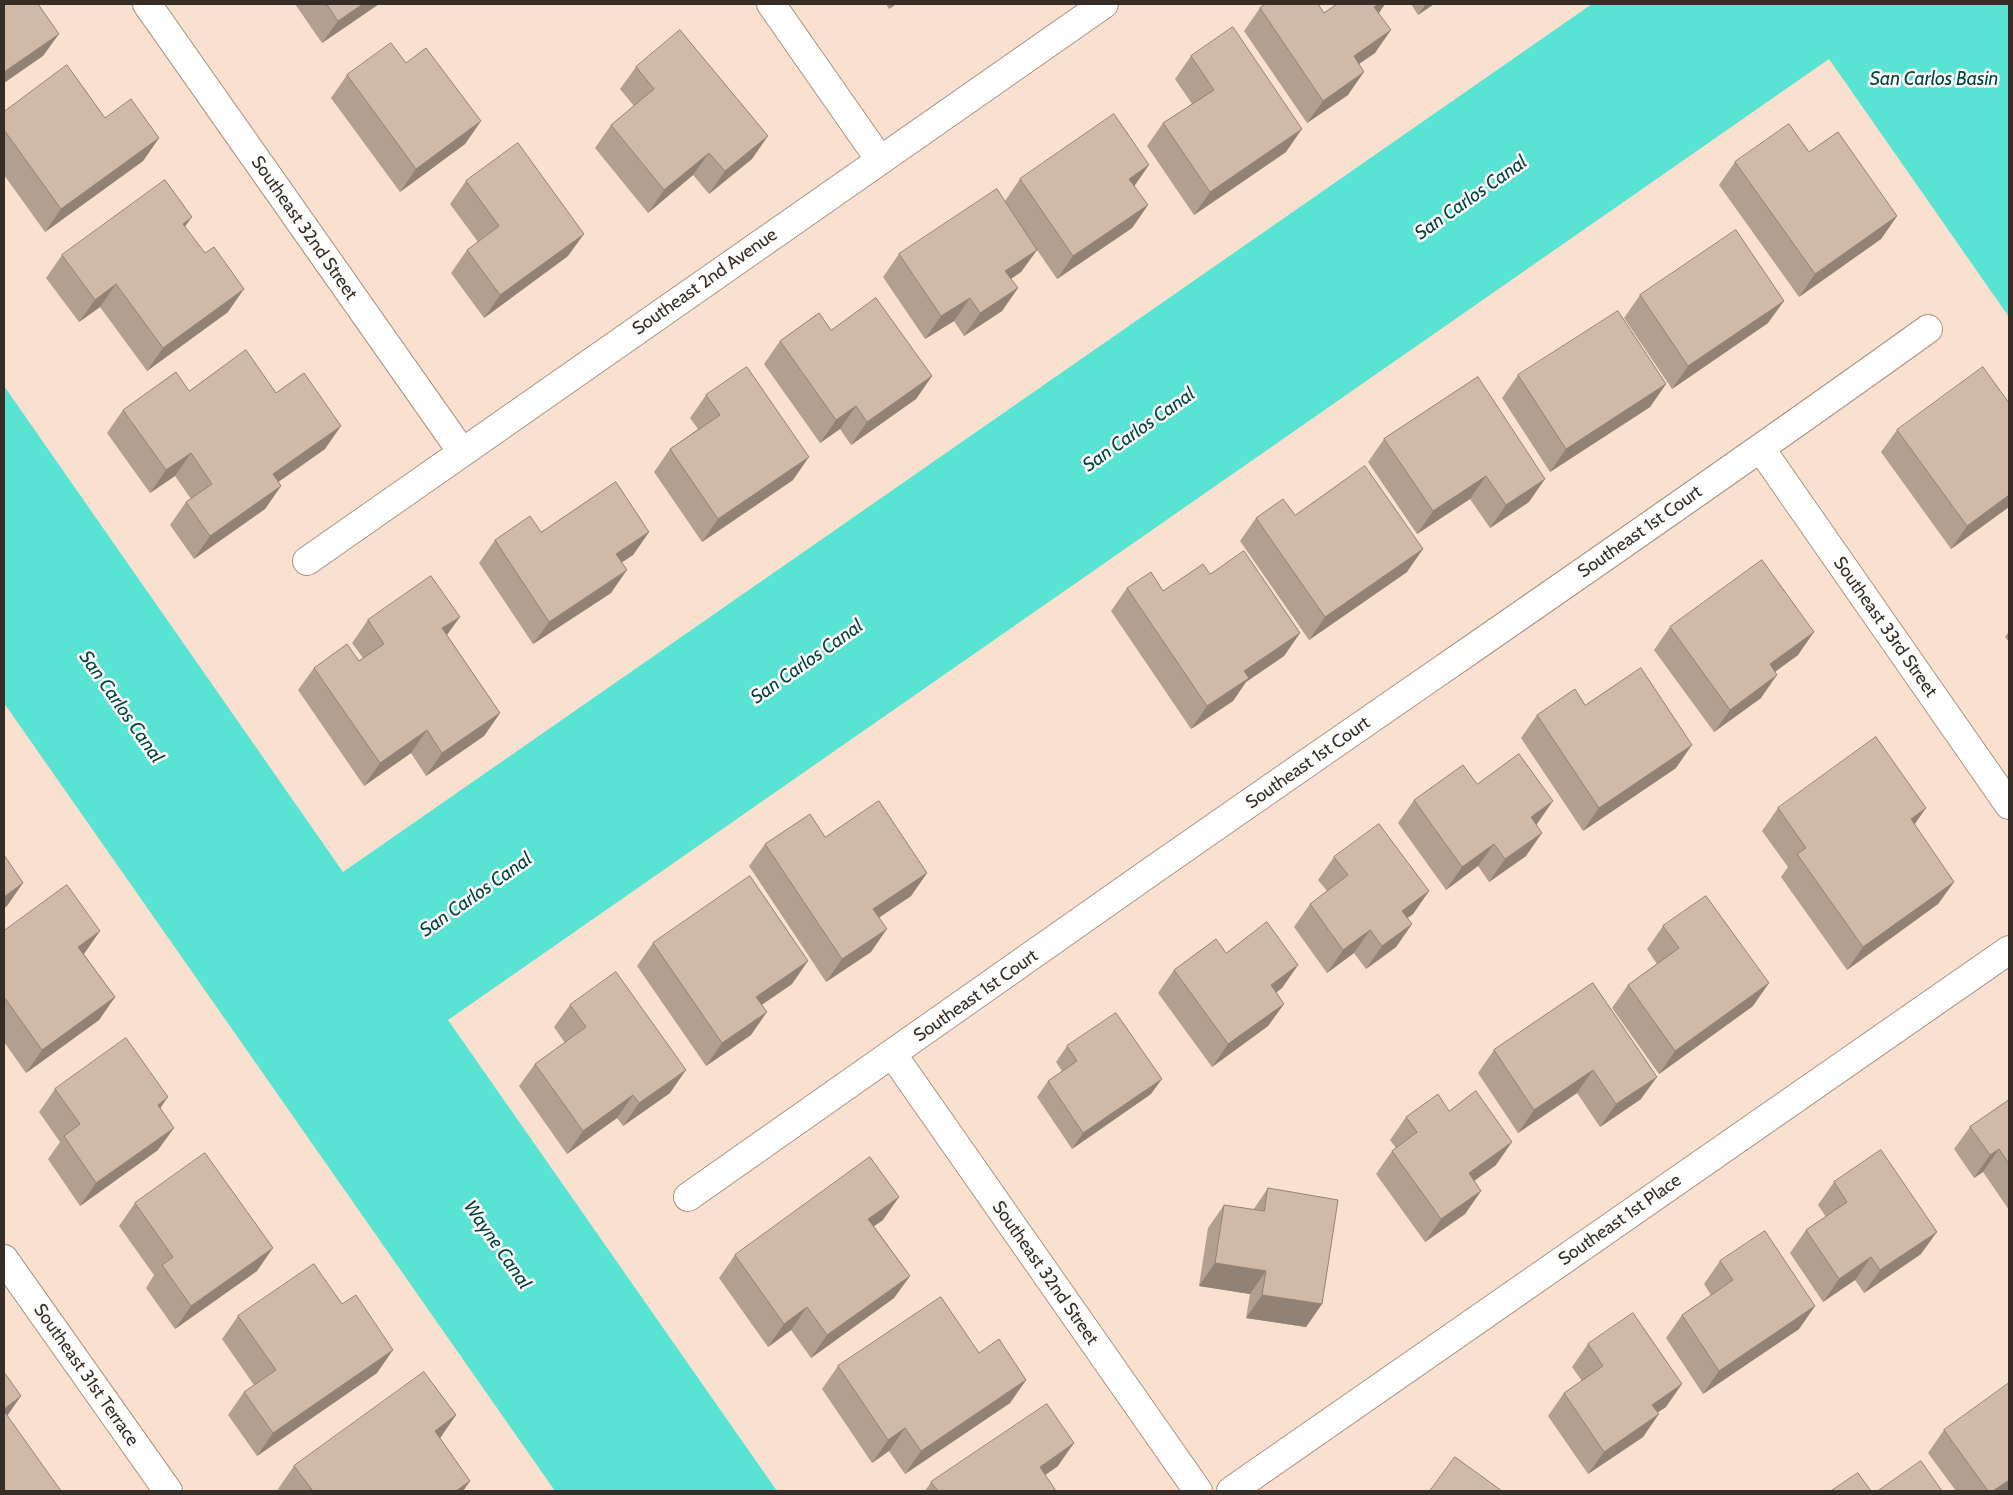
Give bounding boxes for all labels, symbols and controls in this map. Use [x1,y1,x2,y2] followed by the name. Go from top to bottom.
[1870,68,1998,90] water label: San Carlos Basin
[1411,151,1531,245] water label: San Carlos Canal
[246,152,362,304] street label: Southeast 32nd Street
[628,224,782,340] street label: Southeast 2nd Avenue
[1079,383,1199,477] water label: San Carlos Canal
[1574,481,1706,583] street label: Southeast 1st Court
[1828,553,1942,701] street label: Southeast 33rd Street
[747,615,867,709] water label: San Carlos Canal
[74,647,168,767] water label: San Carlos Canal
[1242,712,1374,814] street label: Southeast 1st Court
[416,848,536,942] water label: San Carlos Canal
[910,945,1042,1047] street label: Southeast 1st Court
[1554,1170,1686,1270] street label: Southeast 1st Place
[458,1196,536,1294] water label: Wayne Canal
[987,1197,1103,1349] street label: Southeast 32nd Street
[29,1300,143,1450] street label: Southeast 31st Terrace

